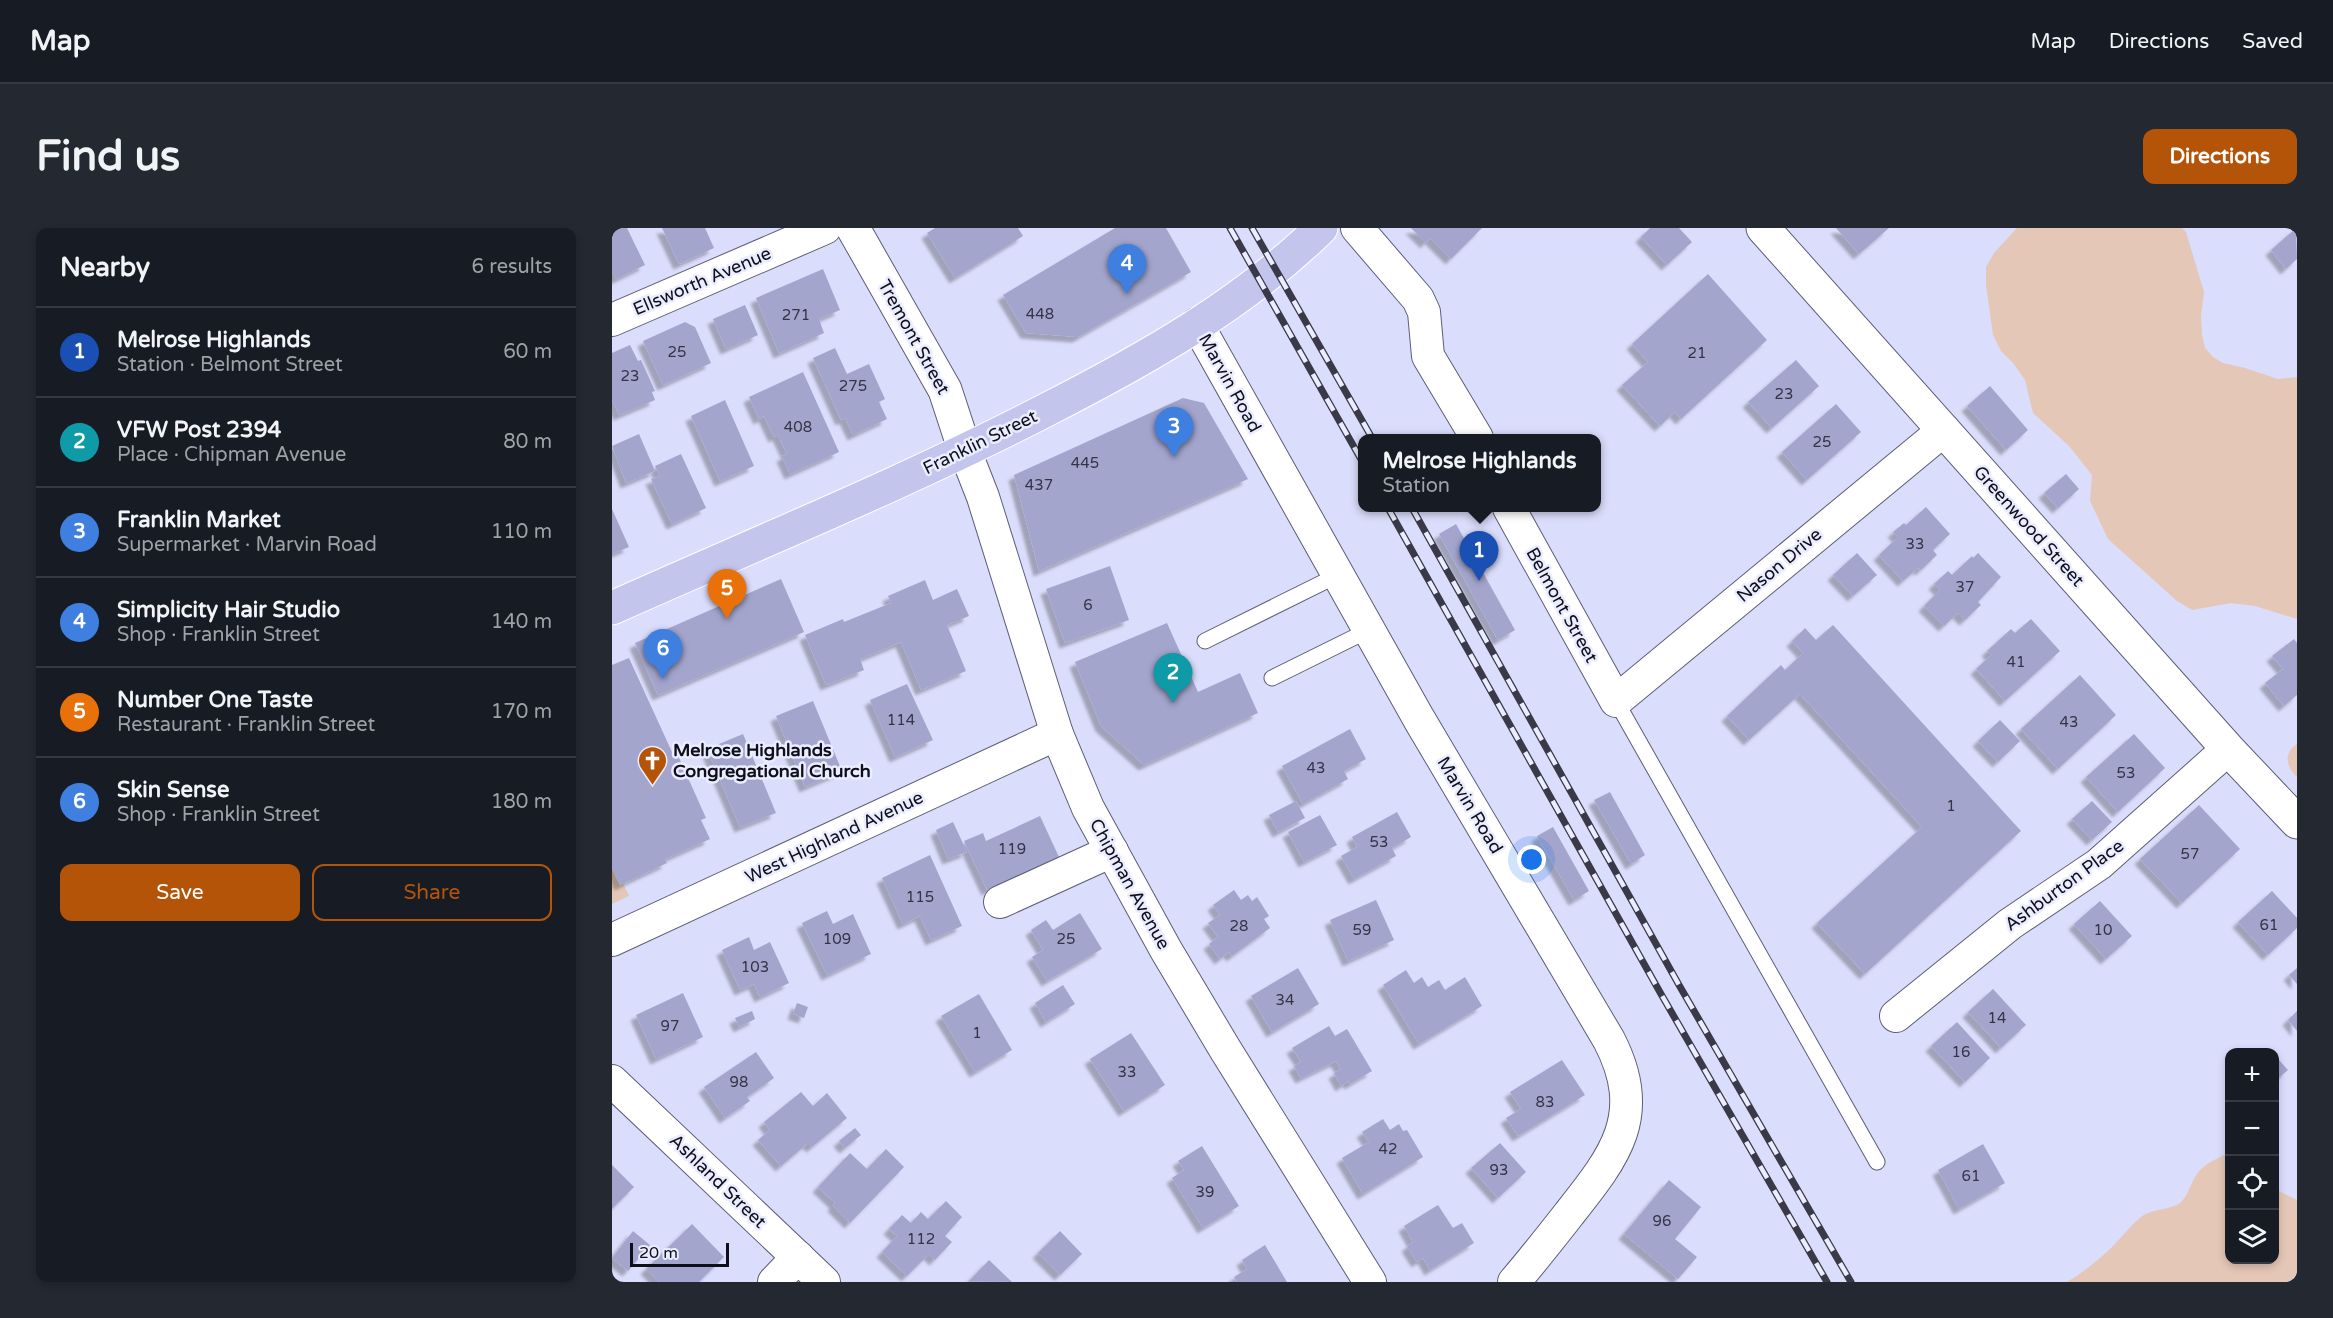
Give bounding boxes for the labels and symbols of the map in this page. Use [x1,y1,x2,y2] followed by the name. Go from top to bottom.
[630,242,774,320] street label: Ellsworth Avenue
[1108,244,1146,294] pin: 4
[873,276,955,398] street label: Tremont Street
[1026,305,1054,323] house number: 448
[782,306,810,324] house number: 271
[1194,330,1266,436] street label: Marvin Road
[668,343,686,361] house number: 25
[1688,344,1706,362] house number: 21
[621,367,639,385] house number: 23
[839,377,867,395] house number: 275
[1775,385,1793,403] house number: 23
[919,405,1041,479] street label: Franklin Street
[1154,408,1194,457] pin: 3
[784,418,812,436] house number: 408
[1813,433,1831,451] house number: 25
[1071,454,1099,472] house number: 445
[1969,461,2089,591] street label: Greenwood Street
[1025,476,1053,494] house number: 437
[1732,523,1826,607] street label: Nason Drive
[1460,532,1498,581] pin: 1
[1906,535,1924,553] house number: 33
[1521,544,1603,667] street label: Belmont Street
[708,570,746,619] pin: 5
[1956,578,1974,596] house number: 37
[1083,596,1093,614] house number: 6
[644,630,682,679] pin: 6
[2007,653,2025,671] house number: 41
[1154,654,1192,703] pin: 2
[887,711,915,729] house number: 114
[2060,713,2078,731] house number: 43
[673,739,871,782] place label: Melrose Highlands Congregational Church
[636,744,668,786] church icon: Melrose Highlands Congregational Church
[1432,752,1508,858] street label: Marvin Road
[1307,759,1325,777] house number: 43
[2117,764,2135,782] house number: 53
[741,786,927,888] street label: West Highland Avenue
[1946,797,1956,815] house number: 1
[1085,815,1175,953] street label: Chipman Avenue
[1370,833,1388,851] house number: 53
[2000,834,2128,936] street label: Ashburton Place
[998,840,1026,858] house number: 119
[1517,845,1546,874] your location
[2181,845,2199,863] house number: 57
[906,888,934,906] house number: 115
[2260,916,2278,934] house number: 61
[1230,917,1248,935] house number: 28
[1353,921,1371,939] house number: 59
[2094,921,2112,939] house number: 10
[823,930,851,948] house number: 109
[1057,930,1075,948] house number: 25
[741,958,769,976] house number: 103
[1276,991,1294,1009] house number: 34
[1988,1009,2006,1027] house number: 14
[661,1017,679,1035] house number: 97
[972,1024,982,1042] house number: 1
[1952,1043,1970,1061] house number: 16
[1118,1063,1136,1081] house number: 33
[730,1073,748,1091] house number: 98
[1536,1093,1554,1111] house number: 83
[665,1129,771,1233] street label: Ashland Street
[1379,1140,1397,1158] house number: 42
[1490,1161,1508,1179] house number: 93
[1962,1167,1980,1185] house number: 61
[1196,1183,1214,1201] house number: 39
[1653,1212,1671,1230] house number: 96
[907,1230,935,1248] house number: 112
[630,1240,729,1268] scale bar

